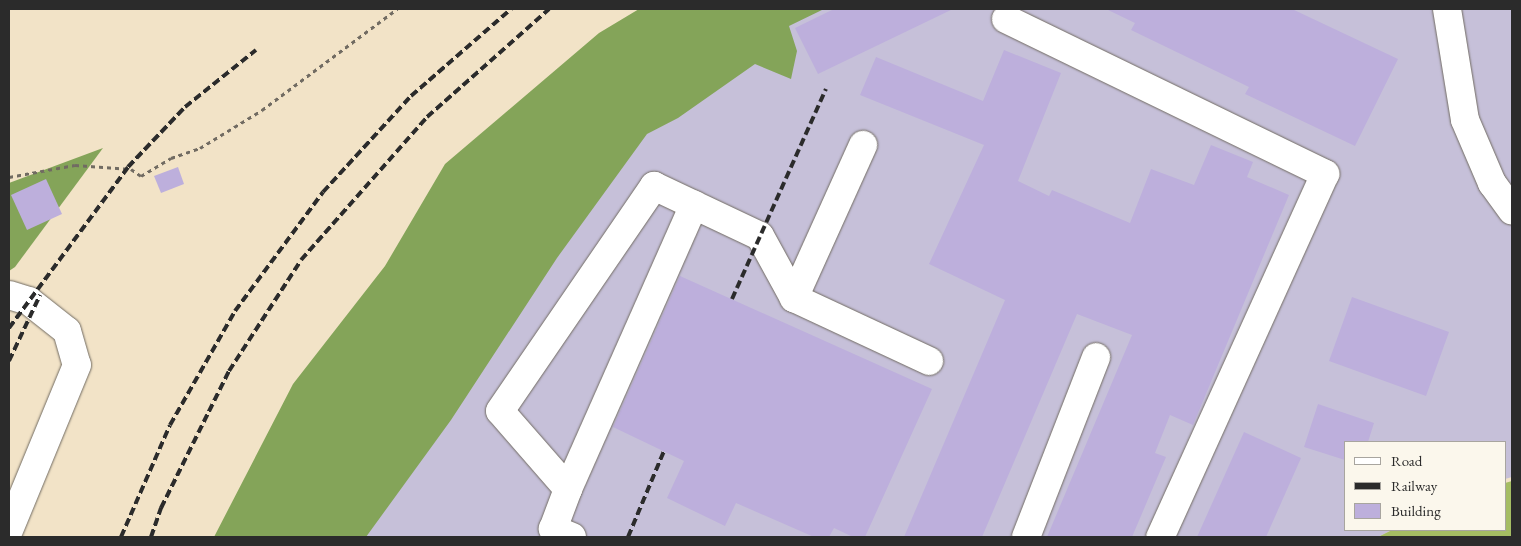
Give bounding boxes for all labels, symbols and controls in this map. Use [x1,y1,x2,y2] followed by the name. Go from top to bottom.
[1344,441,1506,531] legend
[1391,451,1422,470] text: Road
[1391,476,1437,495] text: Railway
[1391,501,1441,520] text: Building

